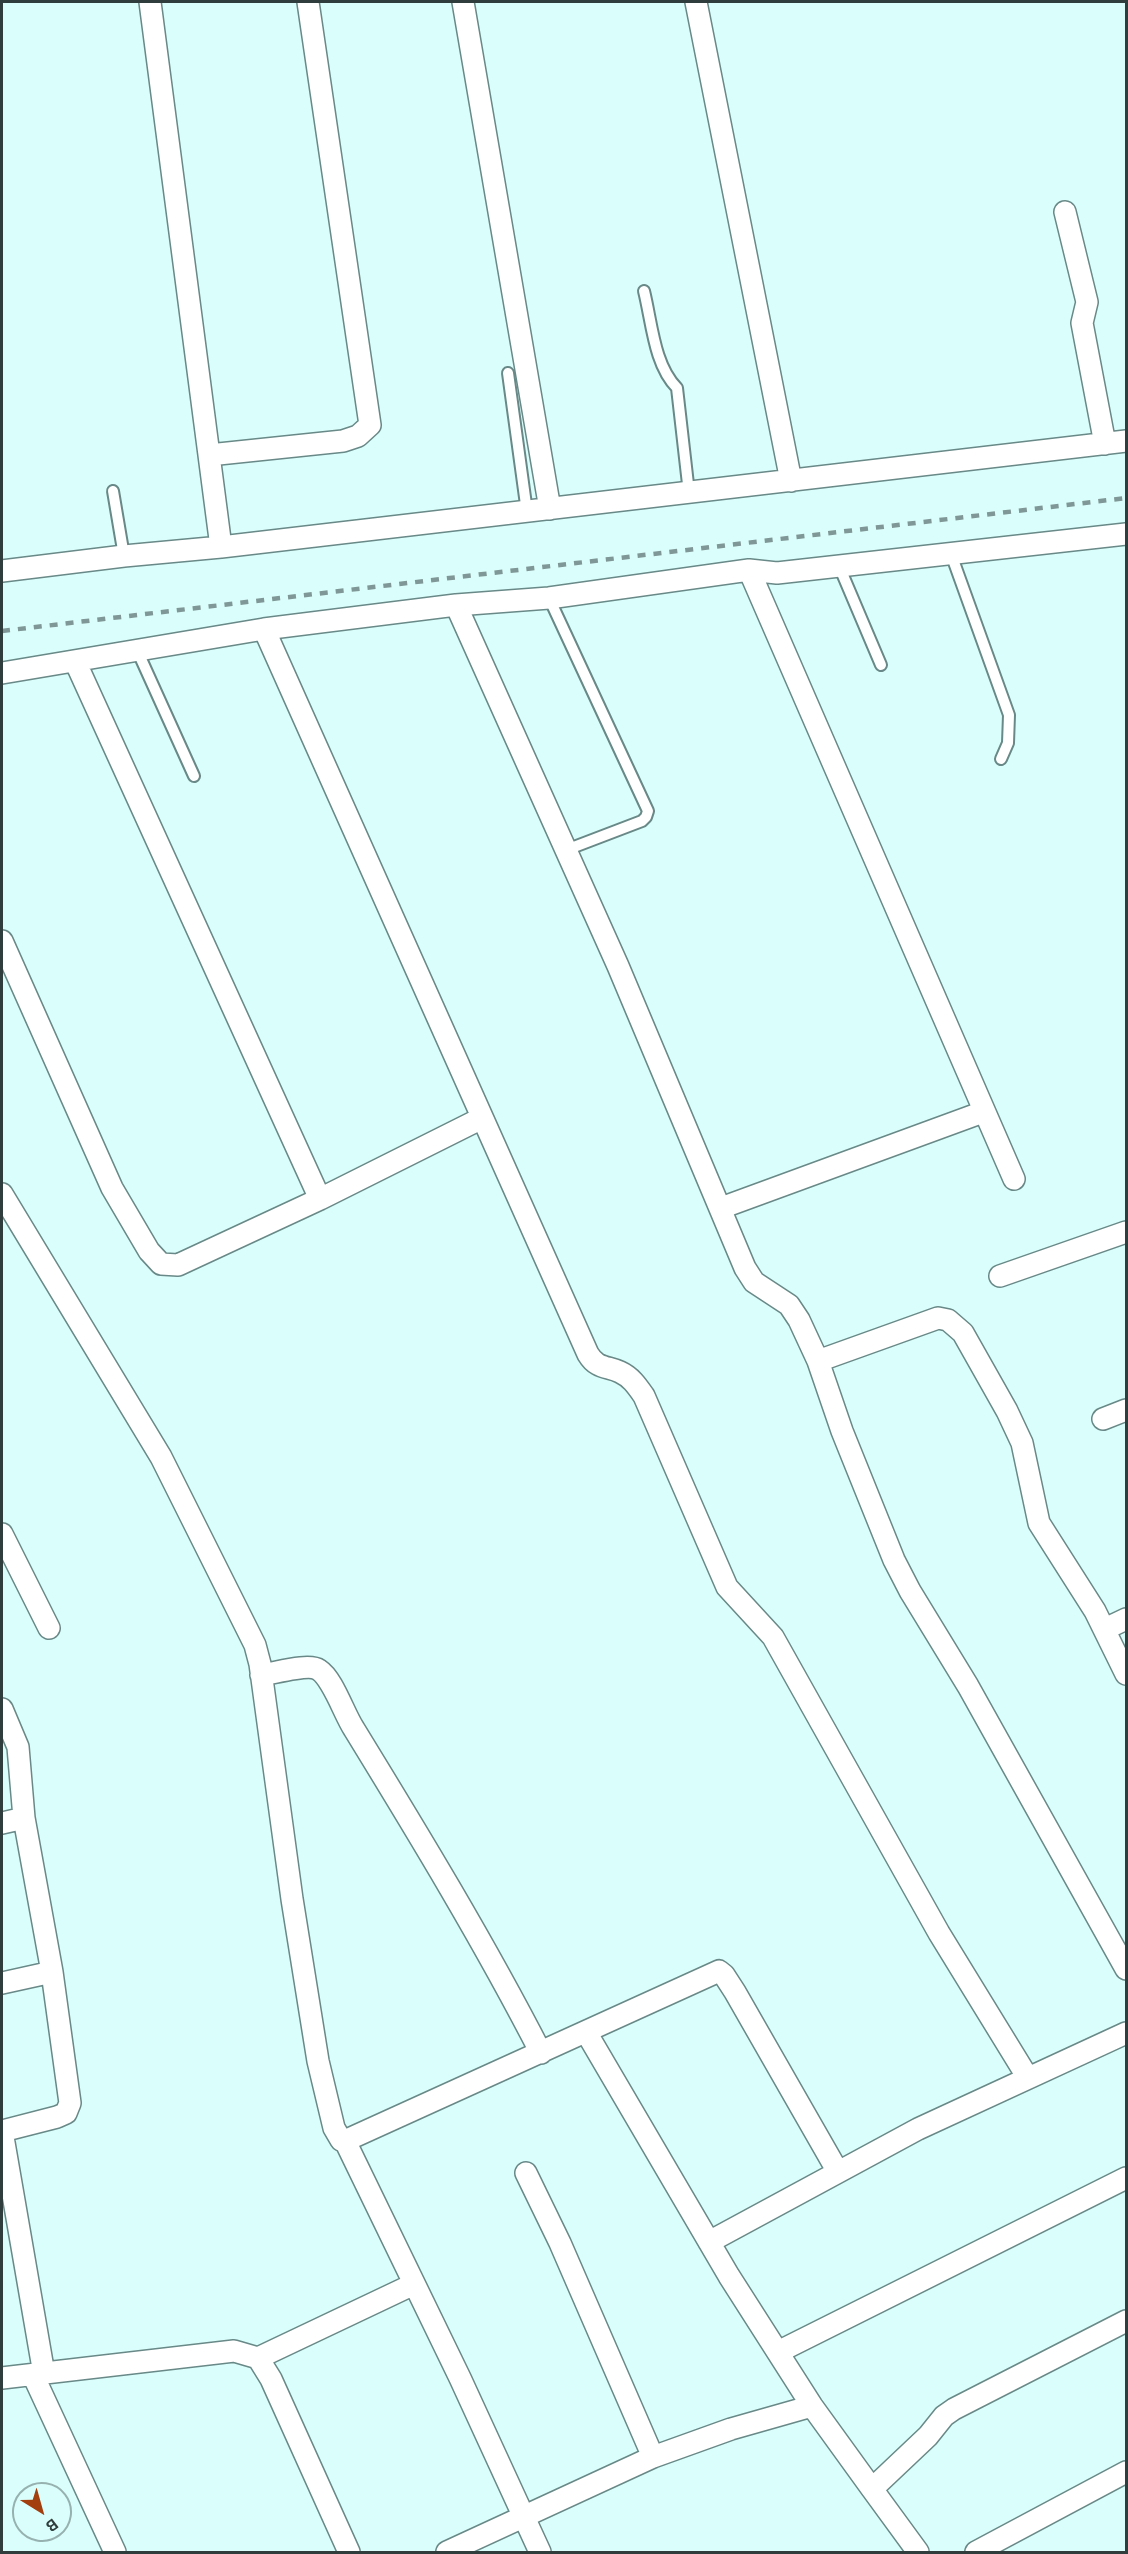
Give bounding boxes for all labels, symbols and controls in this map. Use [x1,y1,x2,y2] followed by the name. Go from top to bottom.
[12,2482,72,2542] north arrow
[42,2514,62,2537] text: B

